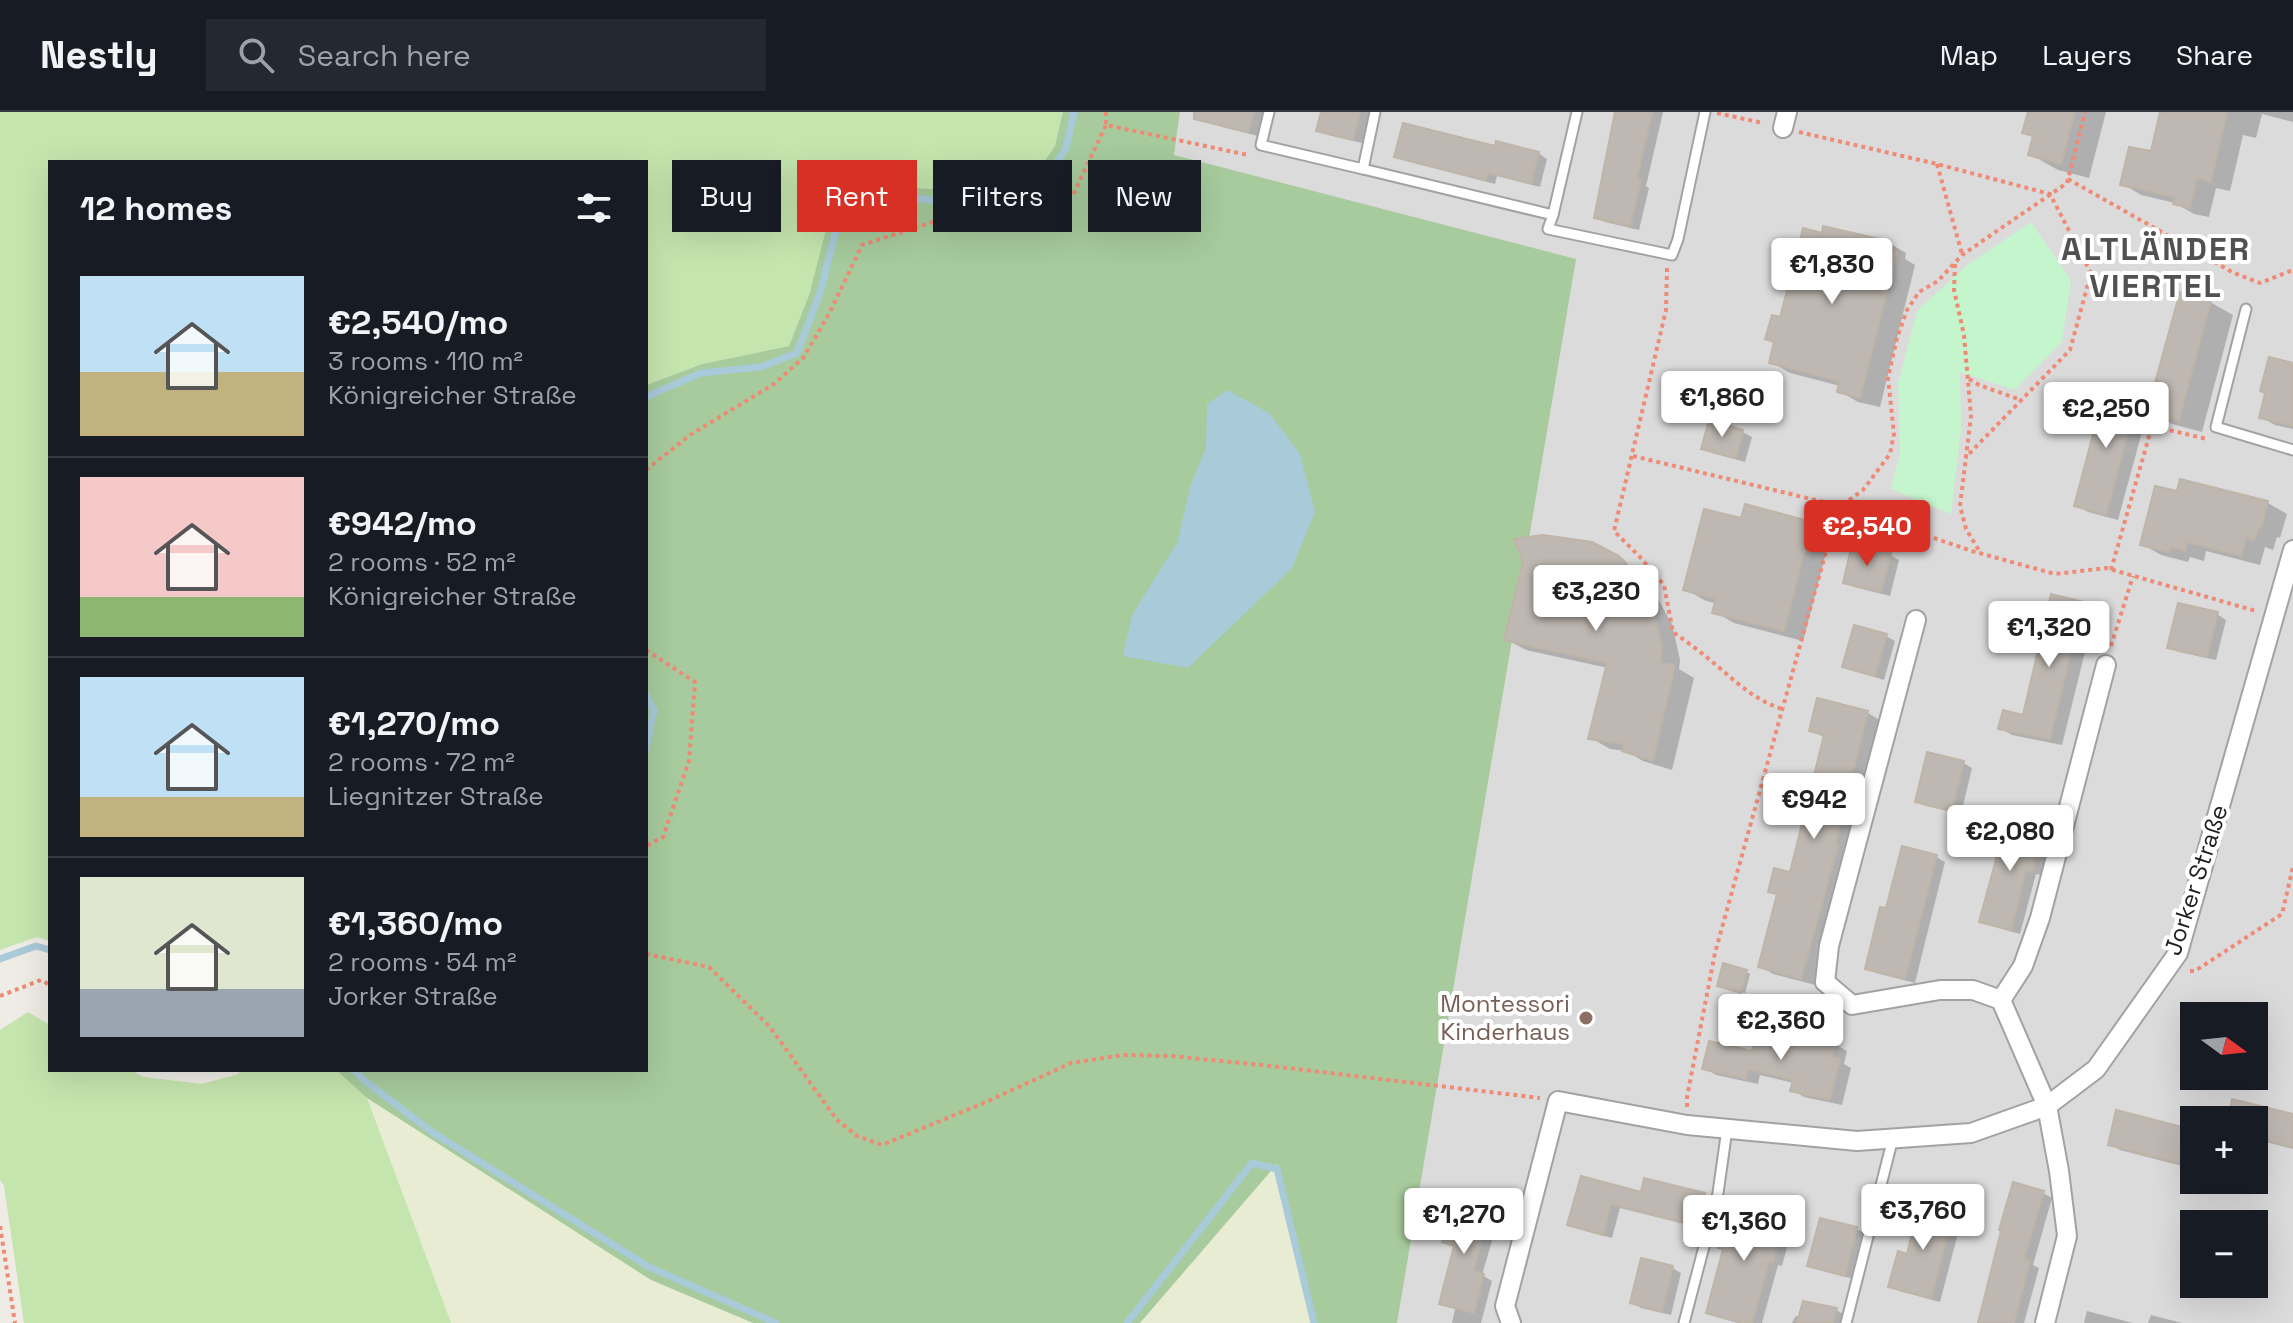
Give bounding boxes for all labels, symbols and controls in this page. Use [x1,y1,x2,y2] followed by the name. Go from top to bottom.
[206,19,766,91] search box
[40,31,158,79] text: Nestly
[234,33,278,77] icon: search
[298,36,471,75] text: Search here
[1940,37,1998,73] text: Map
[2042,37,2132,73] text: Layers
[2176,37,2253,73] text: Share
[672,160,781,232] chip: Buy
[797,160,917,232] chip: Rent
[933,160,1072,232] chip: Filters
[1088,160,1201,232] chip: New
[572,186,616,230] icon: filters
[80,187,232,230] text: 12 homes
[2061,229,2251,306] district label: ALTLÄNDER VIERTEL
[1767,238,1897,306] pin: €1,830
[1789,247,1875,281] text: €1,830
[328,301,508,344] text: €2,540/mo
[144,308,240,404] icon: home
[328,344,523,378] text: 3 rooms · 110 m²
[1657,371,1787,439] pin: €1,860
[328,378,577,412] text: Königreicher Straße
[1679,380,1765,414] text: €1,860
[2041,382,2171,450] pin: €2,250
[2062,391,2150,425] text: €2,250
[1802,500,1932,568] pin: €2,540
[328,502,477,545] text: €942/mo
[144,509,240,605] icon: home
[1822,509,1912,543] text: €2,540
[328,545,516,579] text: 2 rooms · 52 m²
[1531,565,1661,633] pin: €3,230
[1551,574,1641,608] text: €3,230
[328,579,577,613] text: Königreicher Straße
[1984,601,2114,669] pin: €1,320
[2006,610,2092,644] text: €1,320
[328,702,500,745] text: €1,270/mo
[144,709,240,805] icon: home
[328,745,515,779] text: 2 rooms · 72 m²
[1767,773,1861,841] pin: €942
[328,779,544,813] text: Liegnitzer Straße
[1781,782,1847,816] text: €942
[2157,801,2234,959] street label: Jorker Straße
[1945,805,2075,873] pin: €2,080
[1965,814,2055,848] text: €2,080
[328,902,503,945] text: €1,360/mo
[144,909,240,1005] icon: home
[328,945,517,979] text: 2 rooms · 54 m²
[328,979,498,1013] text: Jorker Straße
[1440,988,1570,1047] place label: Montessori Kinderhaus
[1716,994,1846,1062] pin: €2,360
[2180,1002,2268,1090] north arrow
[2180,1002,2268,1298] map controls
[1736,1003,1826,1037] text: €2,360
[1577,1009,1595,1027] marker: Montessori Kinderhaus
[2180,1106,2268,1194] button: +
[1858,1184,1988,1252] pin: €3,760
[1399,1188,1529,1256] pin: €1,270
[1879,1193,1967,1227] text: €3,760
[1679,1195,1809,1263] pin: €1,360
[1422,1197,1506,1231] text: €1,270
[1701,1204,1787,1238] text: €1,360
[2180,1210,2268,1298] button: −

